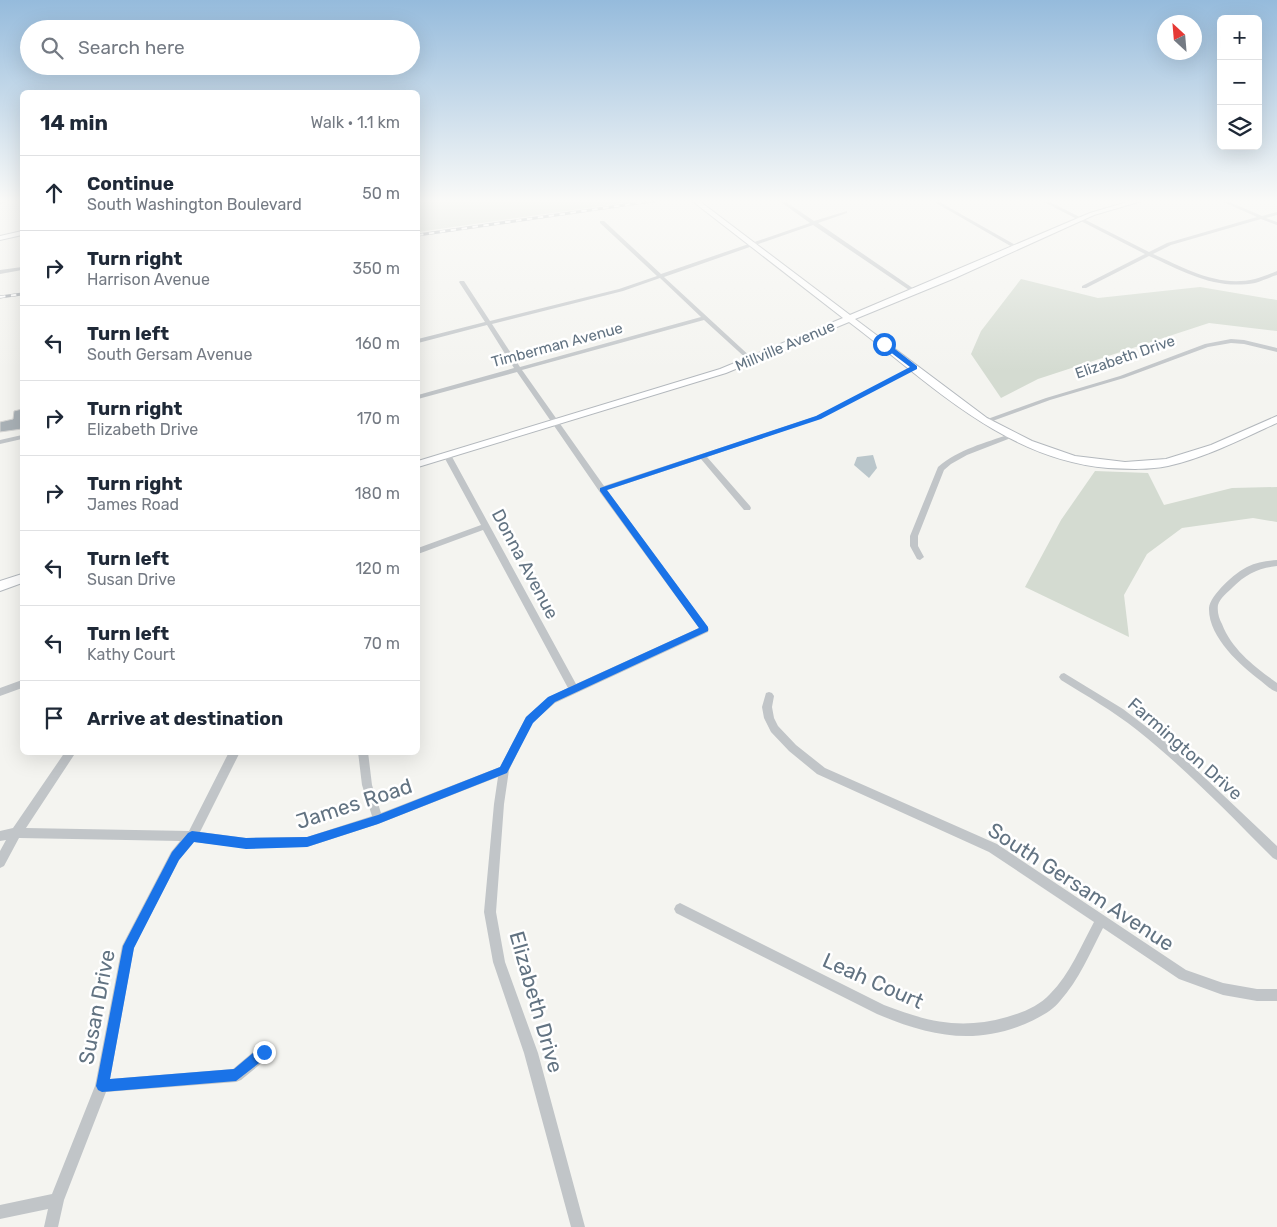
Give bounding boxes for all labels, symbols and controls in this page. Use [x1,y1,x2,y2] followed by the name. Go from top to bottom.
[1157,15,1202,60] north arrow
[1217,15,1262,150] map controls
[1217,15,1262,60] button: +
[20,20,420,75] search box
[38,34,66,62] icon: search
[78,36,185,59] text: Search here
[1217,60,1262,105] button: −
[1217,105,1262,150] button: layers
[40,110,108,135] text: 14 min
[311,113,400,132] text: Walk · 1.1 km
[87,172,174,195] text: Continue
[40,179,68,207] icon: ahead
[362,184,400,203] text: 50 m
[87,195,302,214] text: South Washington Boulevard
[87,247,182,270] text: Turn right
[40,254,68,282] icon: right
[353,259,400,278] text: 350 m
[87,270,210,289] text: Harrison Avenue
[733,317,837,375] street label: Millville Avenue
[489,319,625,371] street label: Timberman Avenue
[87,322,169,345] text: Turn left
[40,329,68,357] icon: left
[1073,332,1177,382] street label: Elizabeth Drive
[873,333,896,356] route start
[355,334,400,353] text: 160 m
[87,345,252,364] text: South Gersam Avenue
[87,397,182,420] text: Turn right
[40,404,68,432] icon: right
[357,409,400,428] text: 170 m
[87,420,198,439] text: Elizabeth Drive
[87,472,182,495] text: Turn right
[40,479,68,507] icon: right
[355,484,400,503] text: 180 m
[87,495,179,514] text: James Road
[487,505,563,623] street label: Donna Avenue
[87,547,169,570] text: Turn left
[40,554,68,582] icon: left
[355,559,400,578] text: 120 m
[87,570,176,589] text: Susan Drive
[87,622,169,645] text: Turn left
[40,629,68,657] icon: left
[363,634,400,653] text: 70 m
[87,645,175,664] text: Kathy Court
[1123,693,1247,805] street label: Farmington Drive
[40,704,68,732] icon: arrive
[87,707,283,730] text: Arrive at destination
[293,773,415,834] street label: James Road
[983,817,1179,956] street label: South Gersam Avenue
[504,928,569,1076] street label: Elizabeth Drive
[73,947,120,1066] street label: Susan Drive
[819,947,928,1014] street label: Leah Court
[253,1041,276,1064] route end

